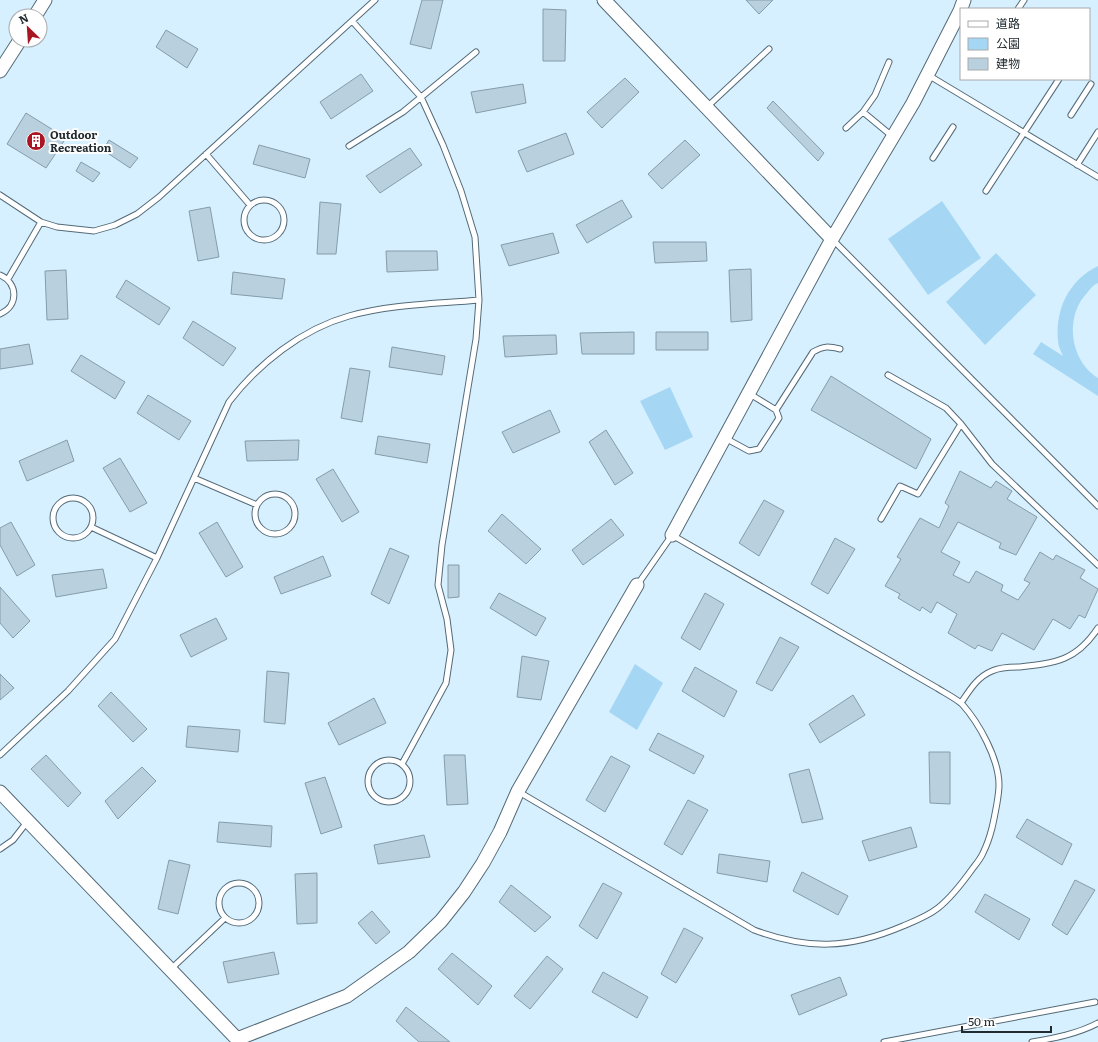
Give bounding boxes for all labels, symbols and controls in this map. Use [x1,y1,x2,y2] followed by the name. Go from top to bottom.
[8,8,48,48] north arrow
[960,8,1090,80] legend
[16,9,31,27] text: N
[996,14,1020,32] text: 道路
[996,34,1020,52] text: 公園
[996,54,1020,72] text: 建物
[50,126,112,155] place label: Outdoor Recreation
[25,130,47,152] building icon: Outdoor Recreation
[962,1008,1051,1034] scale bar
[968,1012,995,1030] text: 50 m

